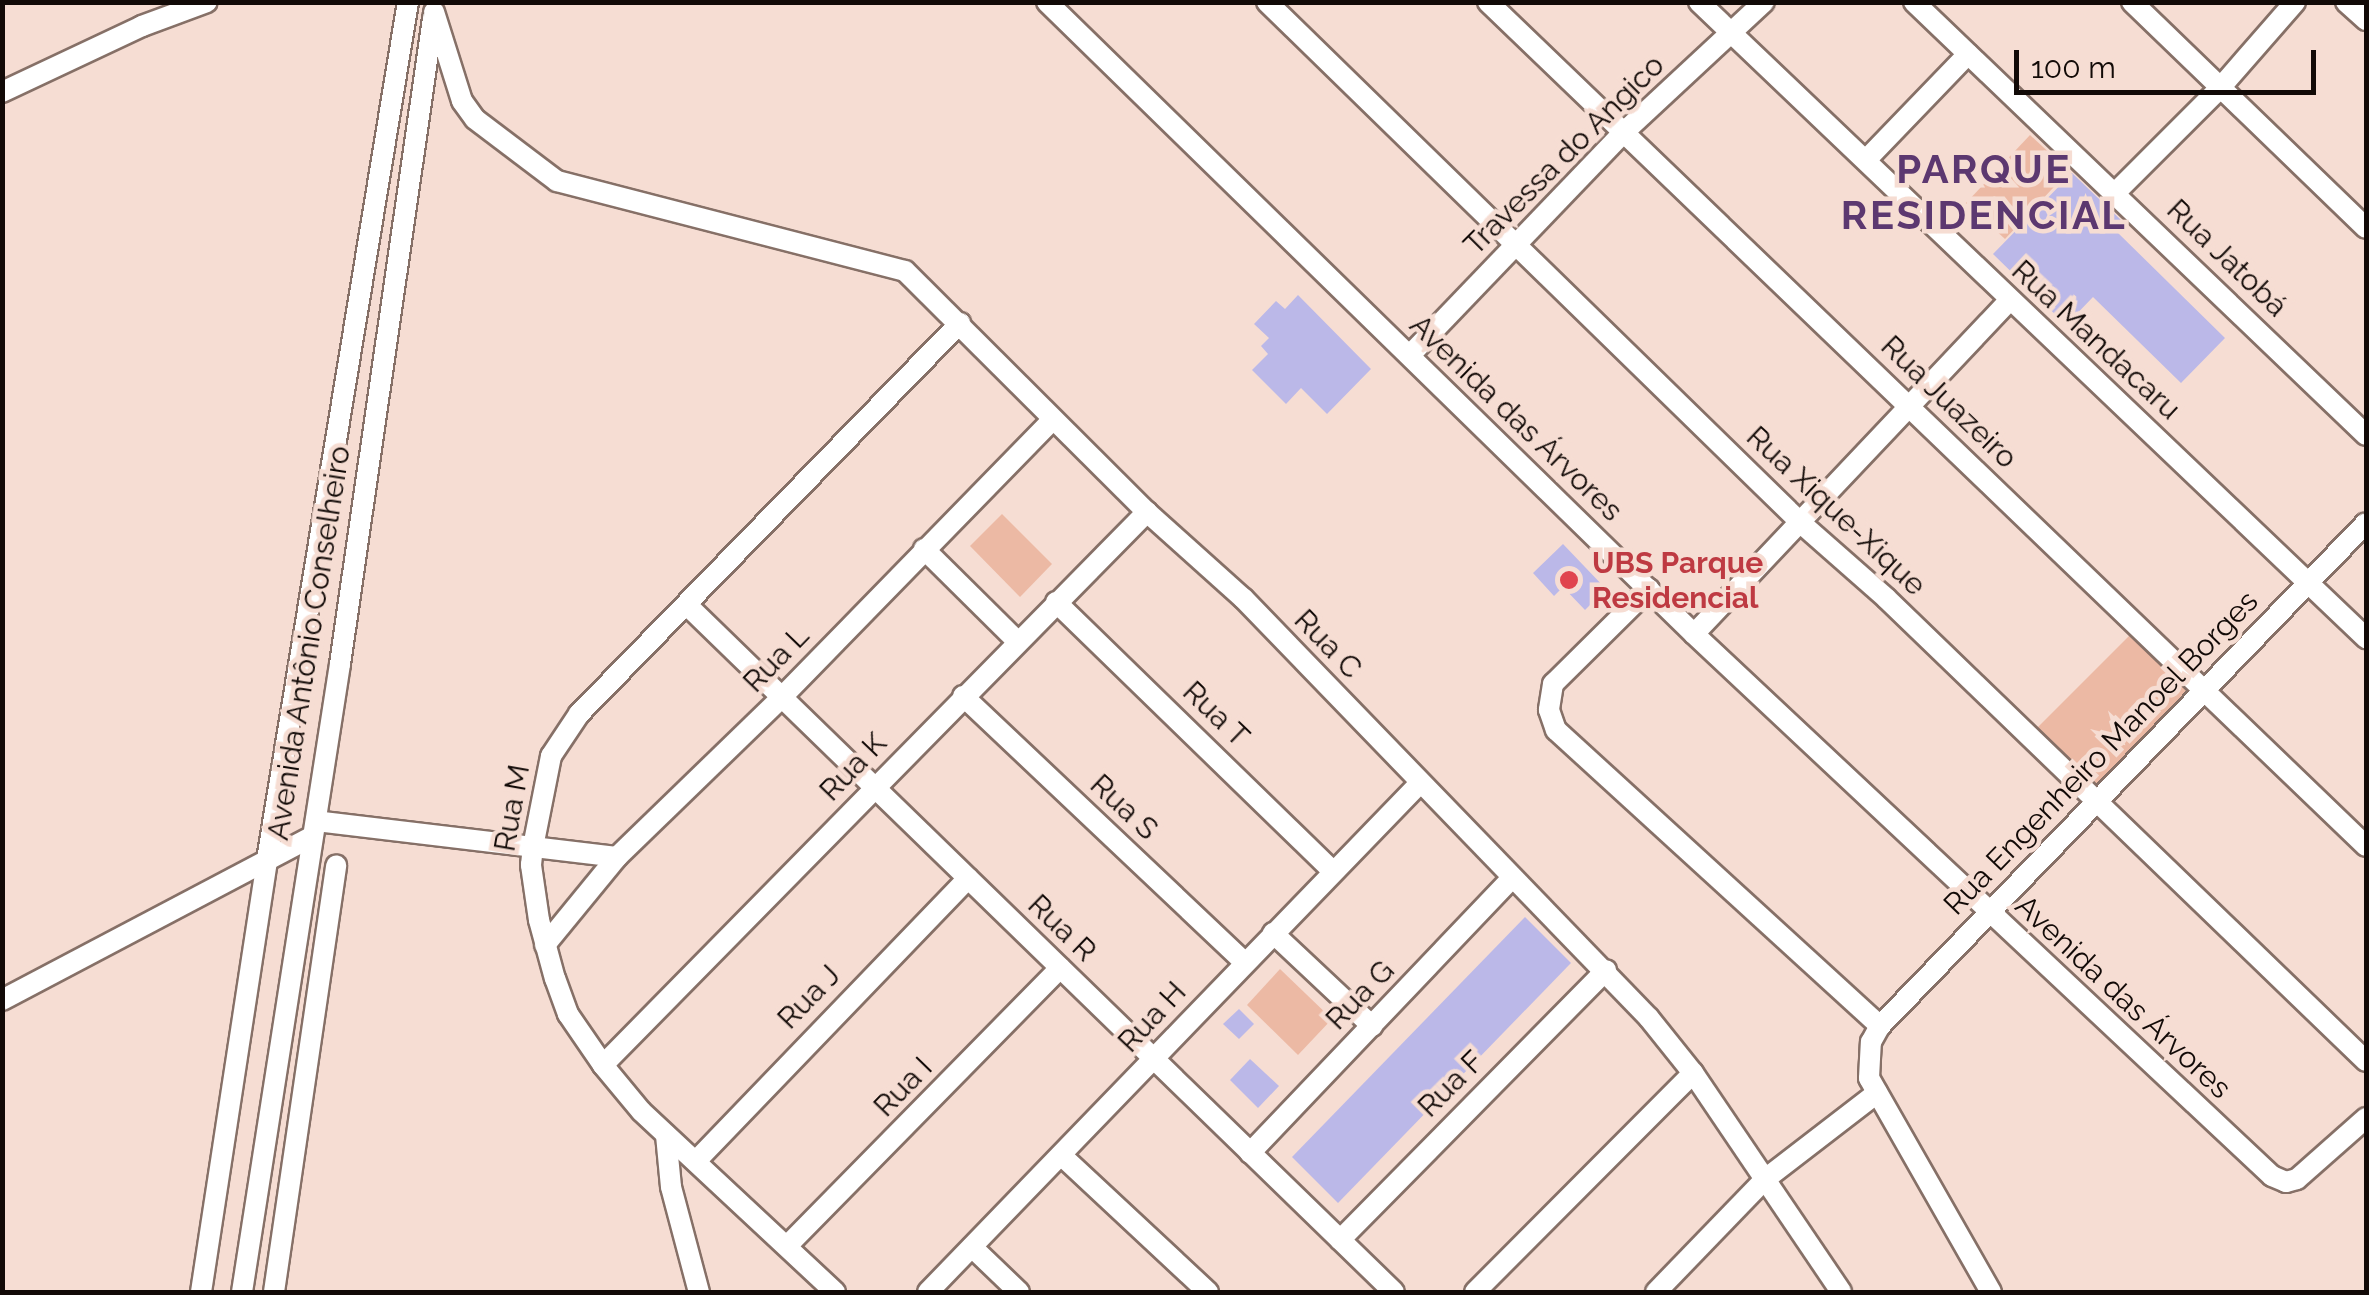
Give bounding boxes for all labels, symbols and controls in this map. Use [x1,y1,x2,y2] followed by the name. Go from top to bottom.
[2019,30,2322,92] scale bar
[1456,47,1672,263] street label: Travessa do Angico
[2031,50,2116,85] text: 100 m
[1841,145,2127,239] district label: PARQUE RESIDENCIAL
[2159,192,2295,324] street label: Rua Jatobá
[2004,253,2188,427] street label: Rua Mandacaru
[1402,307,1630,529] street label: Avenida das Árvores
[1873,328,2025,476] street label: Rua Juazeiro
[1739,419,1933,603] street label: Rua Xique-Xique
[260,443,358,843] street label: Avenida Antônio Conselheiro
[1592,545,1763,616] place label: UBS Parque Residencial
[1556,567,1582,593] marker: UBS Parque Residencial
[1936,583,2266,923] street label: Rua Engenheiro Manoel Borges
[1287,602,1369,686] street label: Rua C
[736,618,816,700] street label: Rua L
[1175,673,1257,755] street label: Rua T
[812,726,894,808] street label: Rua K
[487,762,537,854] street label: Rua M
[1083,767,1165,847] street label: Rua S
[1020,887,1104,969] street label: Rua R
[2007,888,2239,1106] street label: Avenida das Árvores
[1318,953,1402,1037] street label: Rua G
[770,957,848,1037] street label: Rua J
[1110,974,1194,1060] street label: Rua H
[1410,1043,1492,1125] street label: Rua F
[866,1050,940,1124] street label: Rua I

